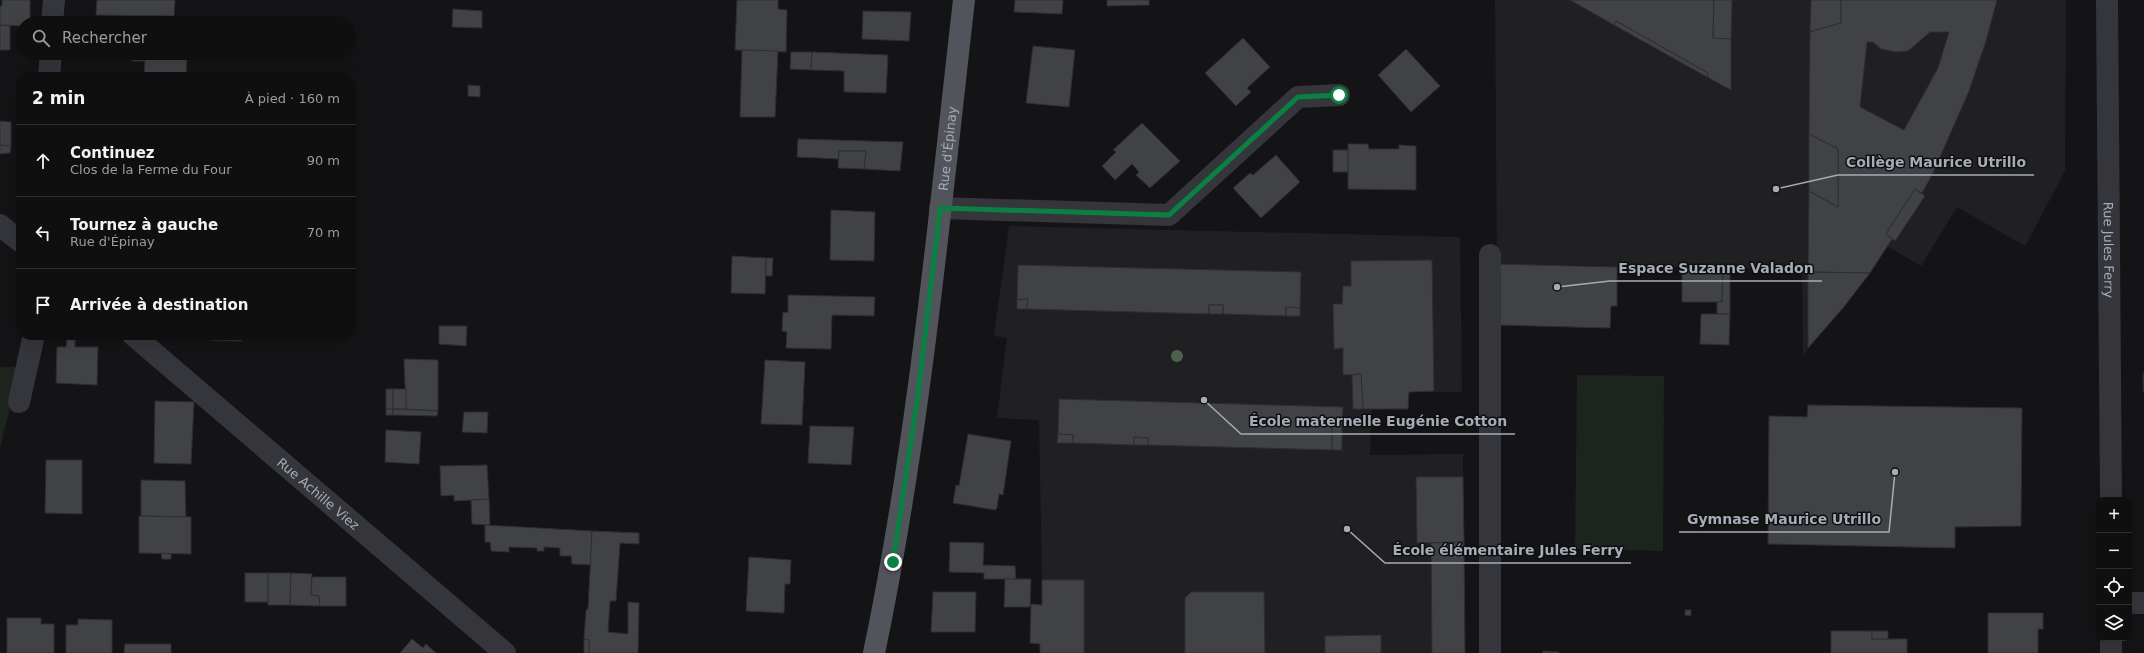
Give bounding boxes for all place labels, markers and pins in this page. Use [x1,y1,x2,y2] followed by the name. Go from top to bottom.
[1838,149,2034,175] callout: Collège Maurice Utrillo
[1610,255,1822,281] callout: Espace Suzanne Valadon
[1241,408,1515,434] callout: École maternelle Eugénie Cotton
[1679,506,1889,532] callout: Gymnase Maurice Utrillo
[1385,537,1631,563] callout: École élémentaire Jules Ferry

